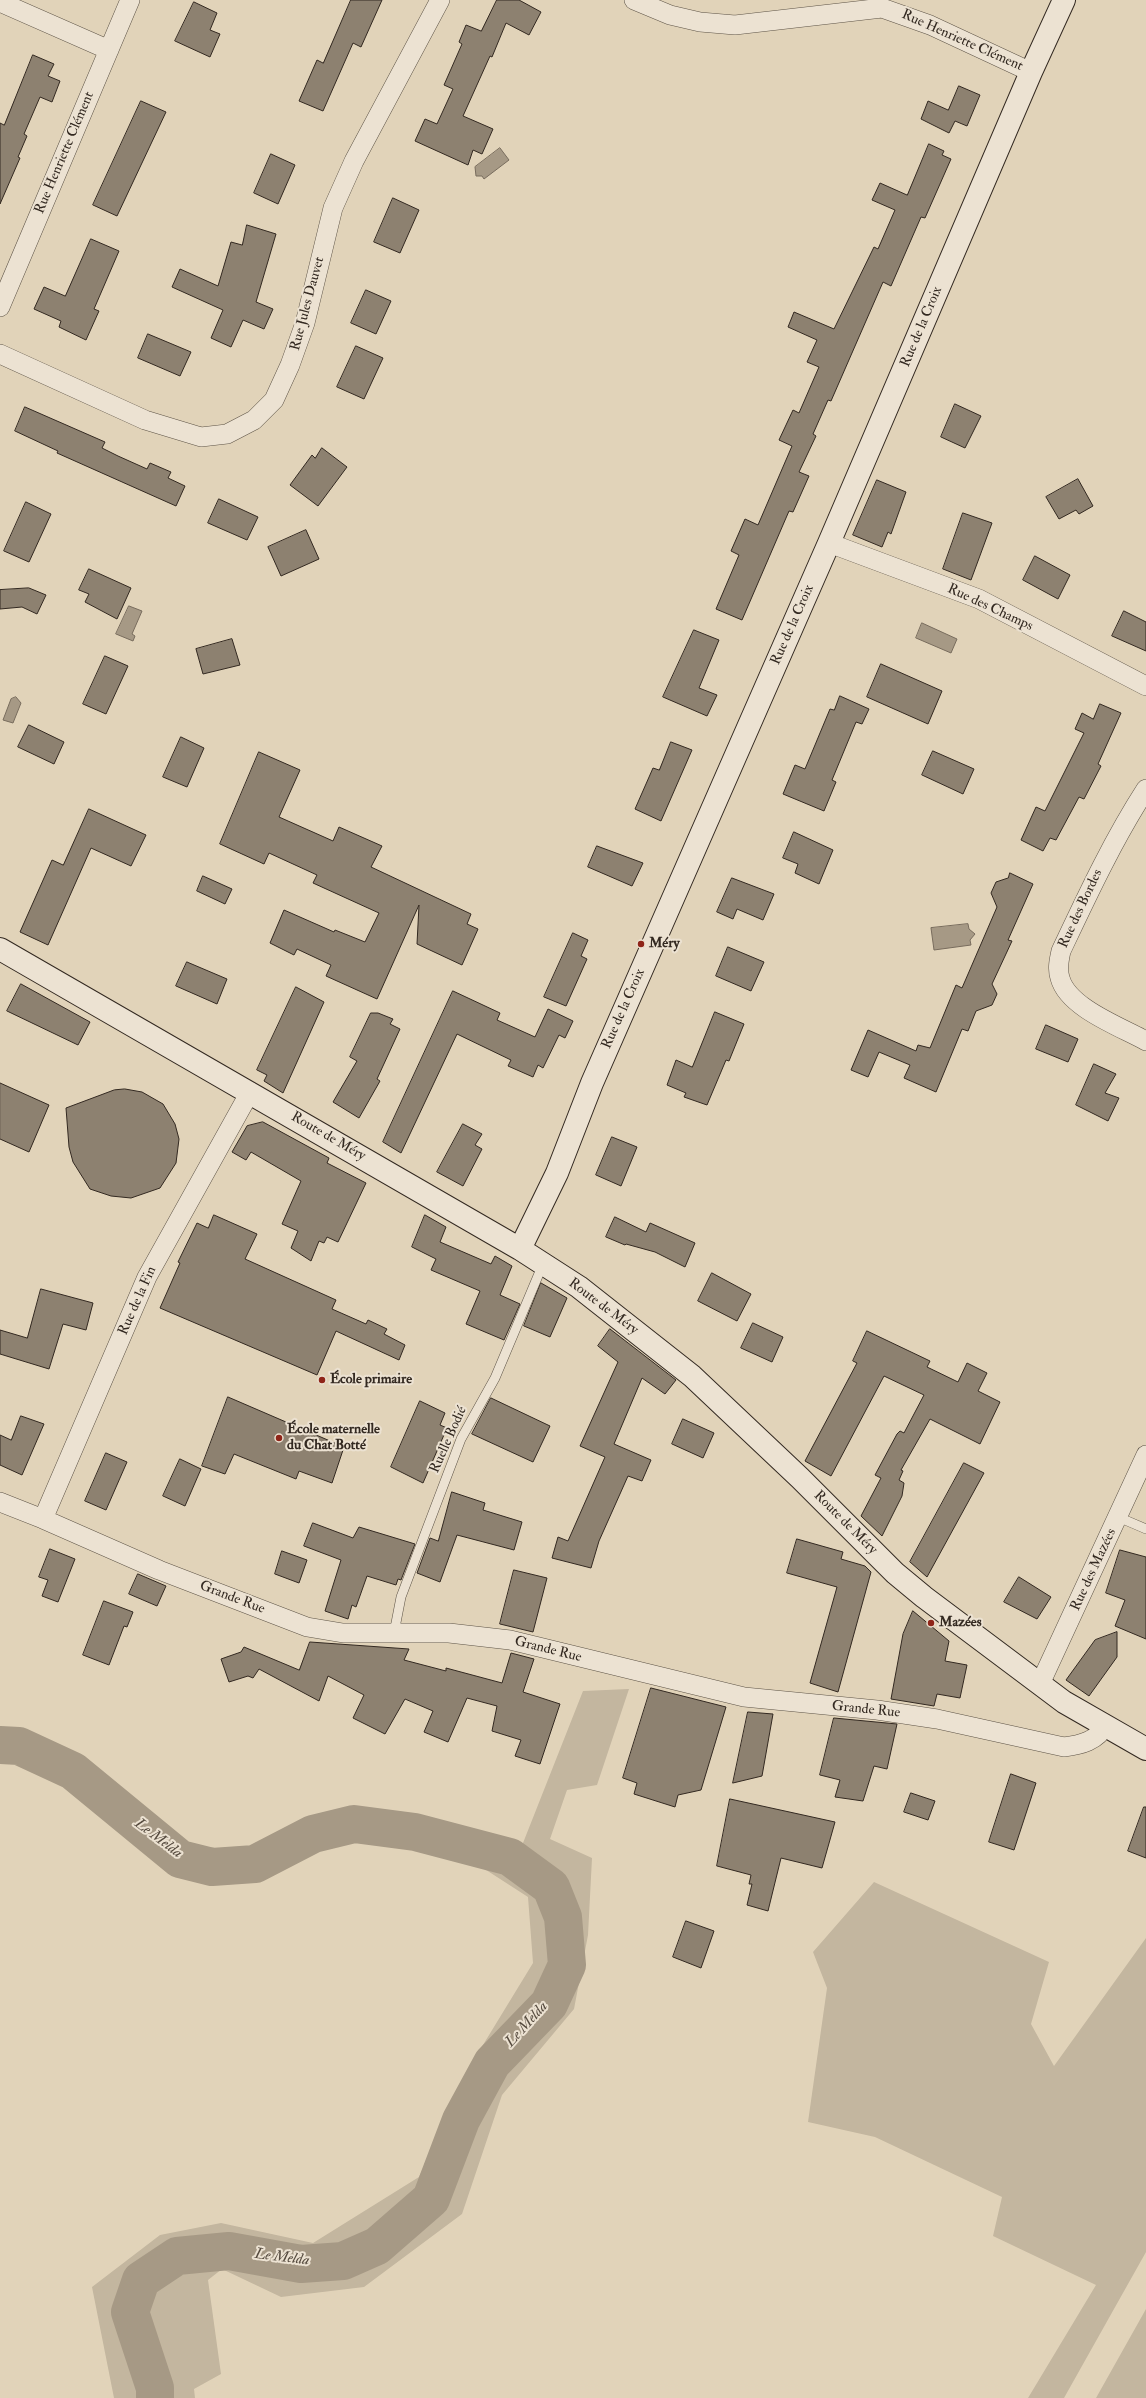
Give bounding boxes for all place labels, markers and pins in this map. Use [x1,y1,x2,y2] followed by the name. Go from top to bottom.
[649,936,680,952] place label: Méry
[636,939,646,949] marker: Méry
[330,1372,412,1388] place label: École primaire
[317,1375,327,1385] marker: École primaire
[287,1422,380,1454] place label: École maternelle du Chat Botté
[274,1433,284,1443] marker: École maternelle du Chat Botté
[939,1615,981,1631] place label: Mazées
[926,1618,936,1628] marker: Mazées

